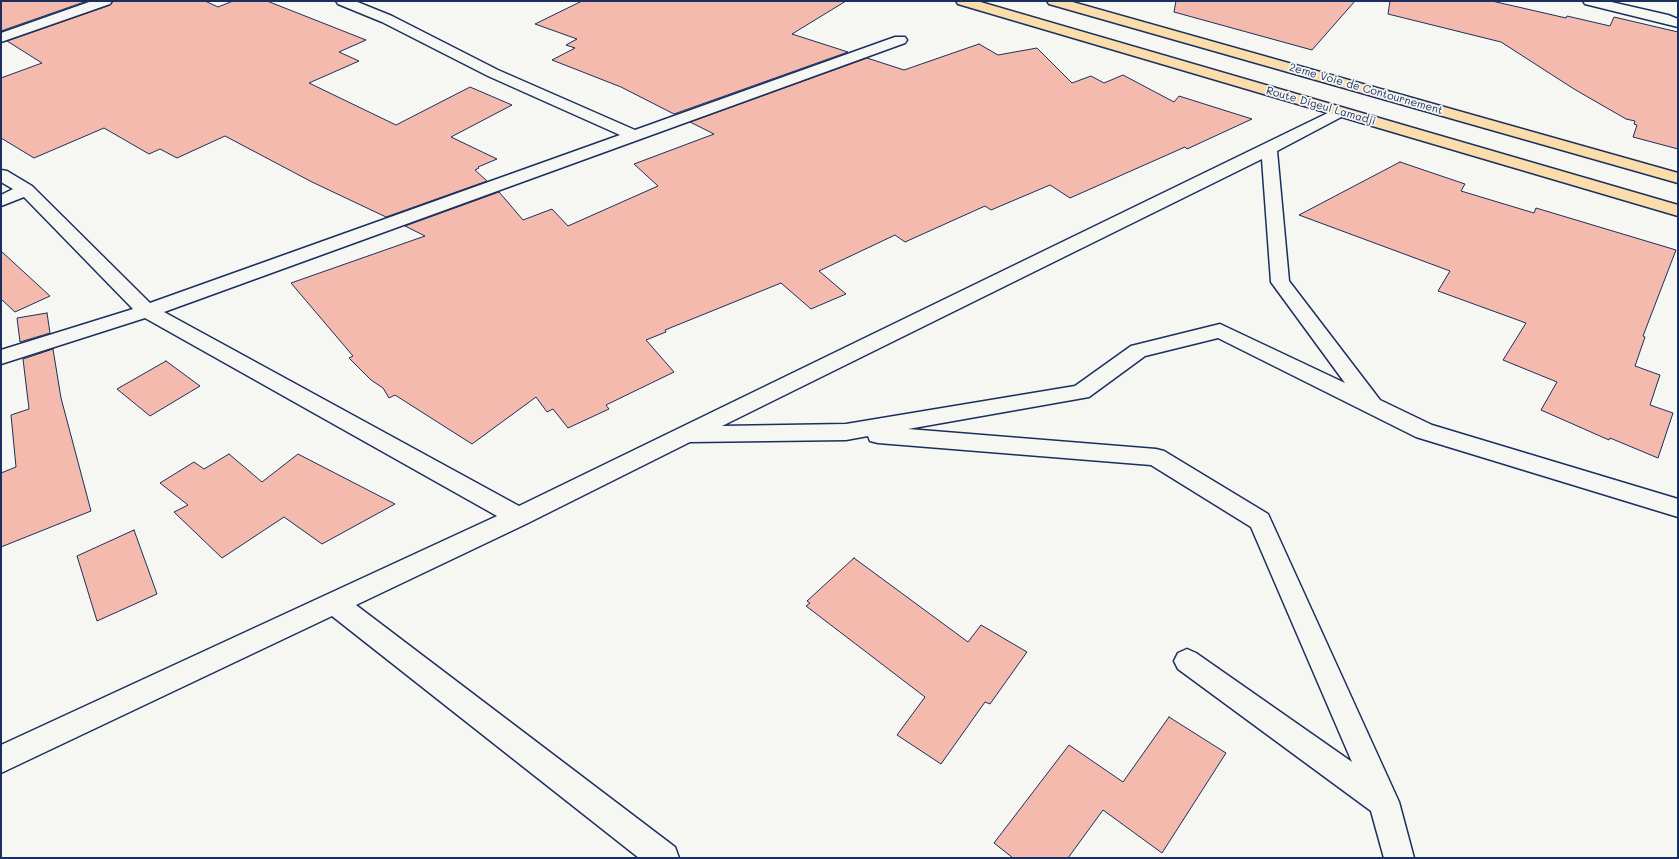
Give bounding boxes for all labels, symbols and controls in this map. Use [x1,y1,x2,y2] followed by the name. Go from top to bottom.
[1288,61,1444,117] street label: 2eme Voie de Contournement
[1265,84,1377,128] street label: Route Digeul Lamadji

